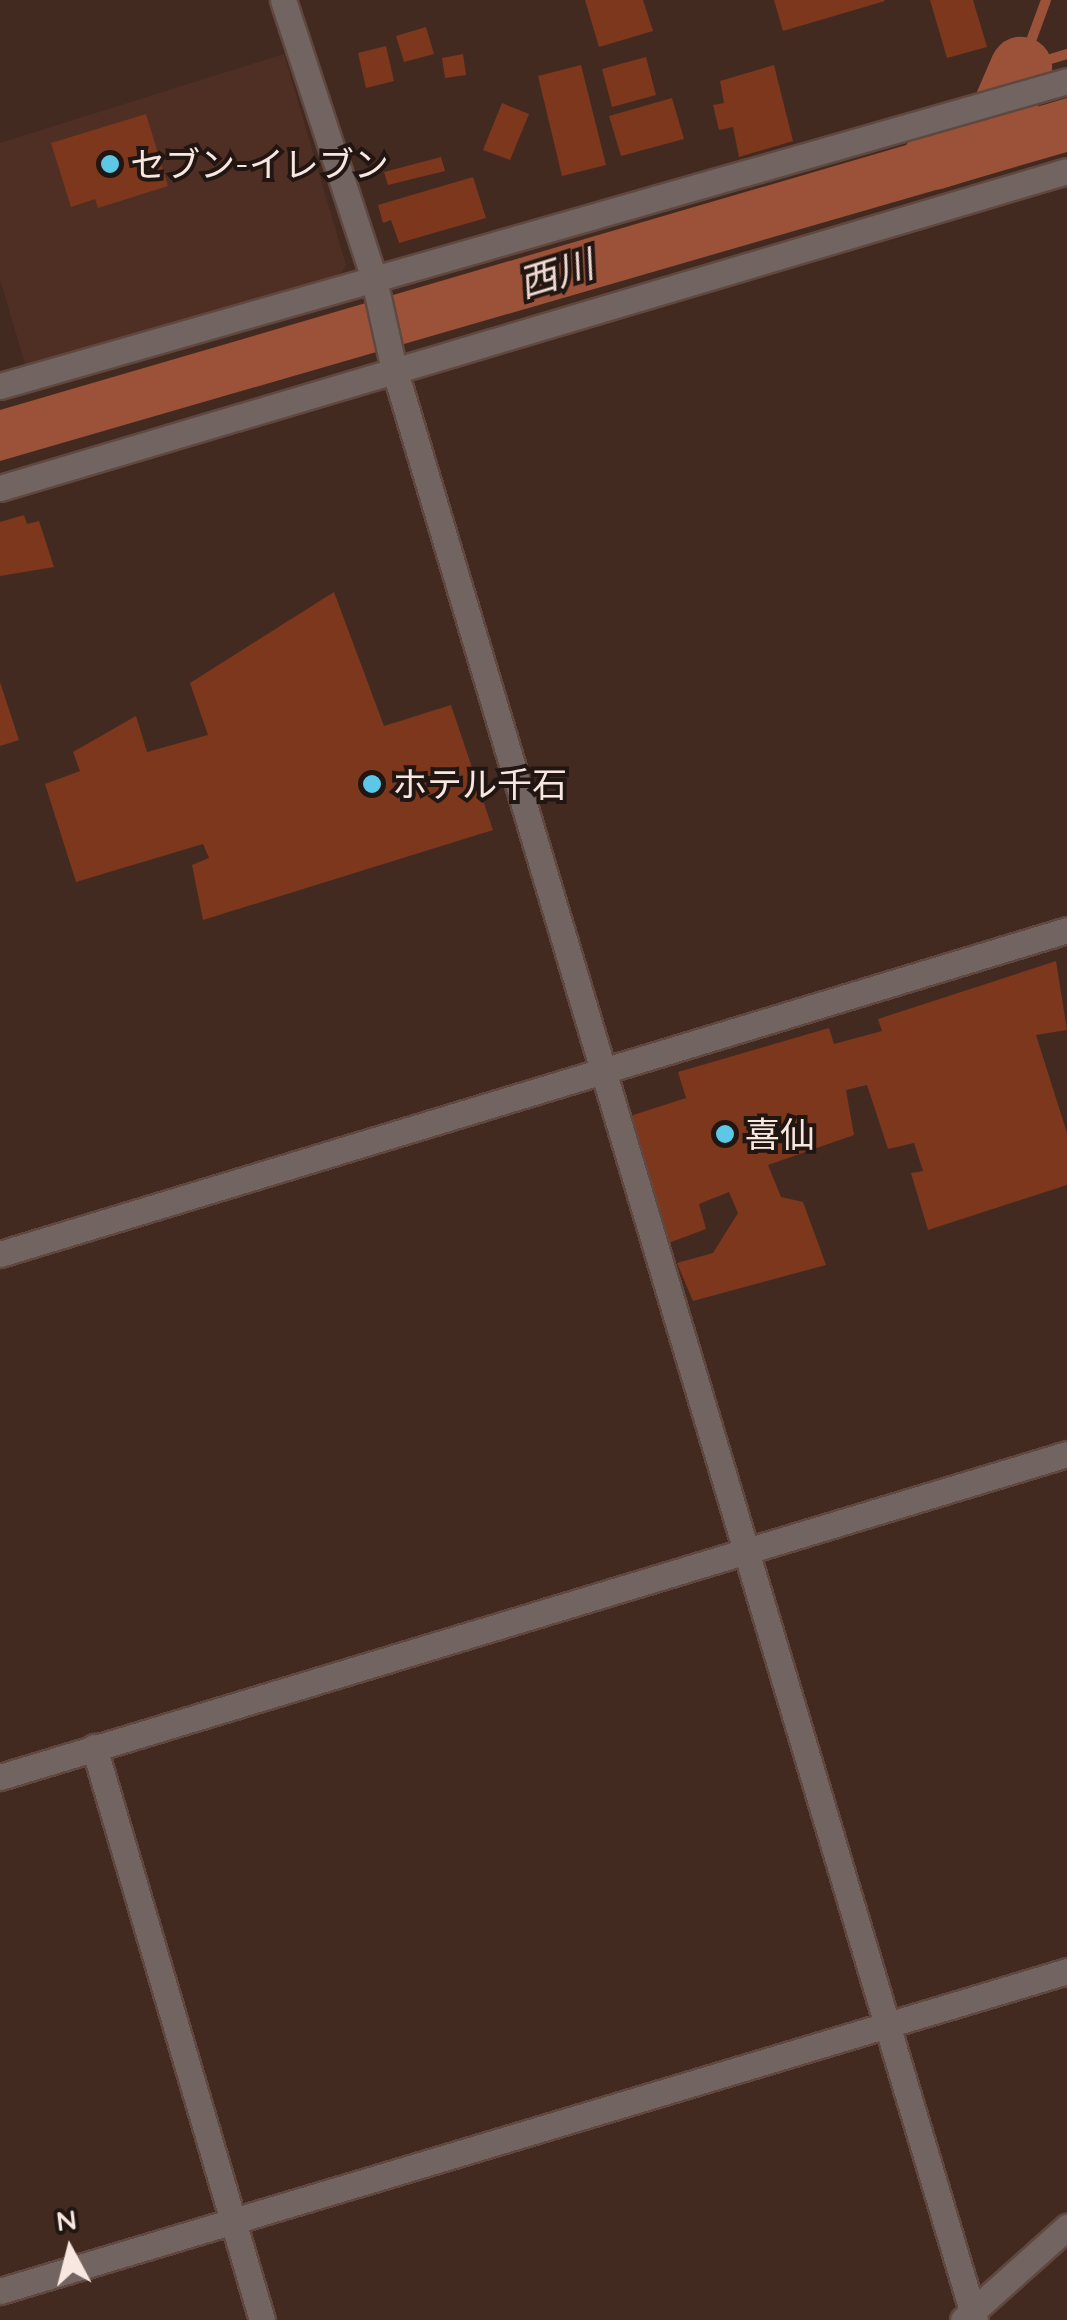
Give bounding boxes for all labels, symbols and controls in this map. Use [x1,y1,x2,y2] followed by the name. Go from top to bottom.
[130,143,389,185] place label: セブン-イレブン
[99,153,121,175] marker: セブン-イレブン
[513,241,599,307] water label: 西川
[392,763,567,805] place label: ホテル千石
[361,773,383,795] marker: ホテル千石
[745,1113,815,1155] place label: 喜仙
[714,1123,736,1145] marker: 喜仙
[20,2200,120,2300] north arrow
[54,2201,79,2238] text: N

